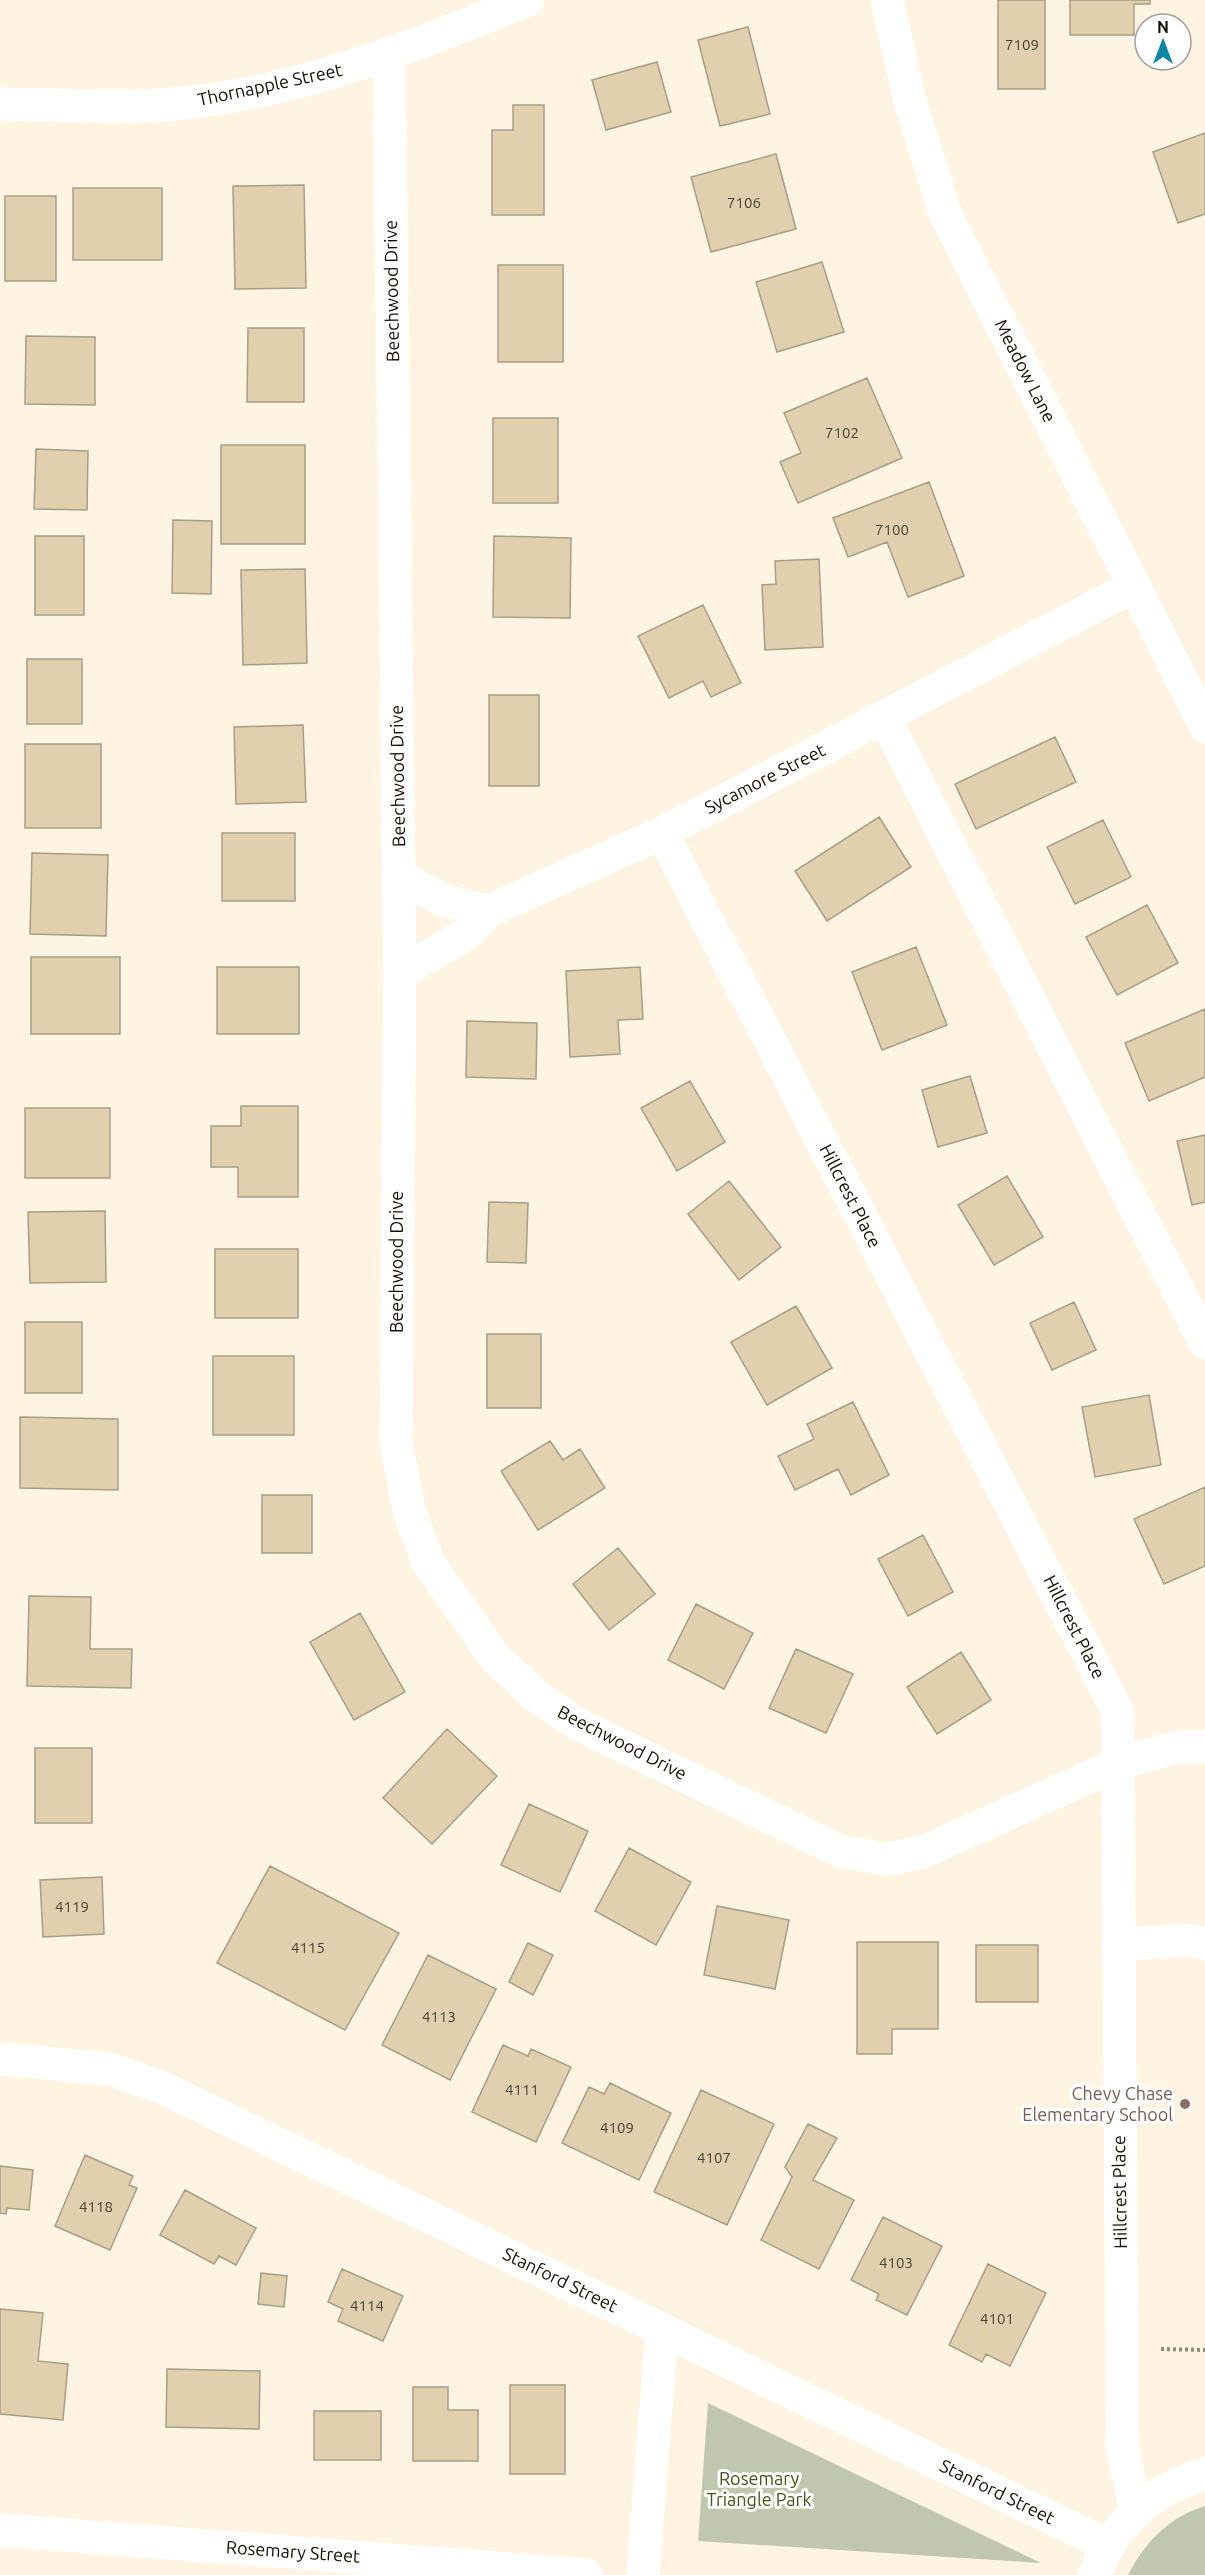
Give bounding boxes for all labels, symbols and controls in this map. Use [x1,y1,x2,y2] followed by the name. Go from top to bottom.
[1133,12,1193,72] north arrow
[1157,18,1169,36] text: N
[1005,36,1039,53] house number: 7109
[196,59,344,109] street label: Thornapple Street
[727,194,761,211] house number: 7106
[380,220,402,362] street label: Beechwood Drive
[991,316,1060,425] street label: Meadow Lane
[825,424,859,441] house number: 7102
[875,521,909,538] house number: 7100
[386,705,408,847] street label: Beechwood Drive
[701,739,828,817] street label: Sycamore Street
[816,1140,886,1251] street label: Hillcrest Place
[386,1191,406,1333] street label: Beechwood Drive
[1040,1571,1110,1682] street label: Hillcrest Place
[555,1701,690,1783] street label: Beechwood Drive
[55,1898,89,1915] house number: 4119
[291,1939,325,1956] house number: 4115
[422,2008,456,2025] house number: 4113
[505,2081,539,2098] house number: 4111
[1022,2083,1173,2124] place label: Chevy Chase Elementary School
[1178,2097,1192,2111] marker: Chevy Chase Elementary School
[600,2119,634,2136] house number: 4109
[1108,2135,1130,2249] street label: Hillcrest Place
[697,2149,731,2166] house number: 4107
[79,2198,113,2215] house number: 4118
[500,2243,621,2316] street label: Stanford Street
[879,2254,913,2271] house number: 4103
[350,2297,384,2314] house number: 4114
[980,2310,1014,2327] house number: 4101
[937,2455,1058,2528] street label: Stanford Street
[706,2468,812,2509] park label: Rosemary Triangle Park
[225,2536,361,2566] street label: Rosemary Street

